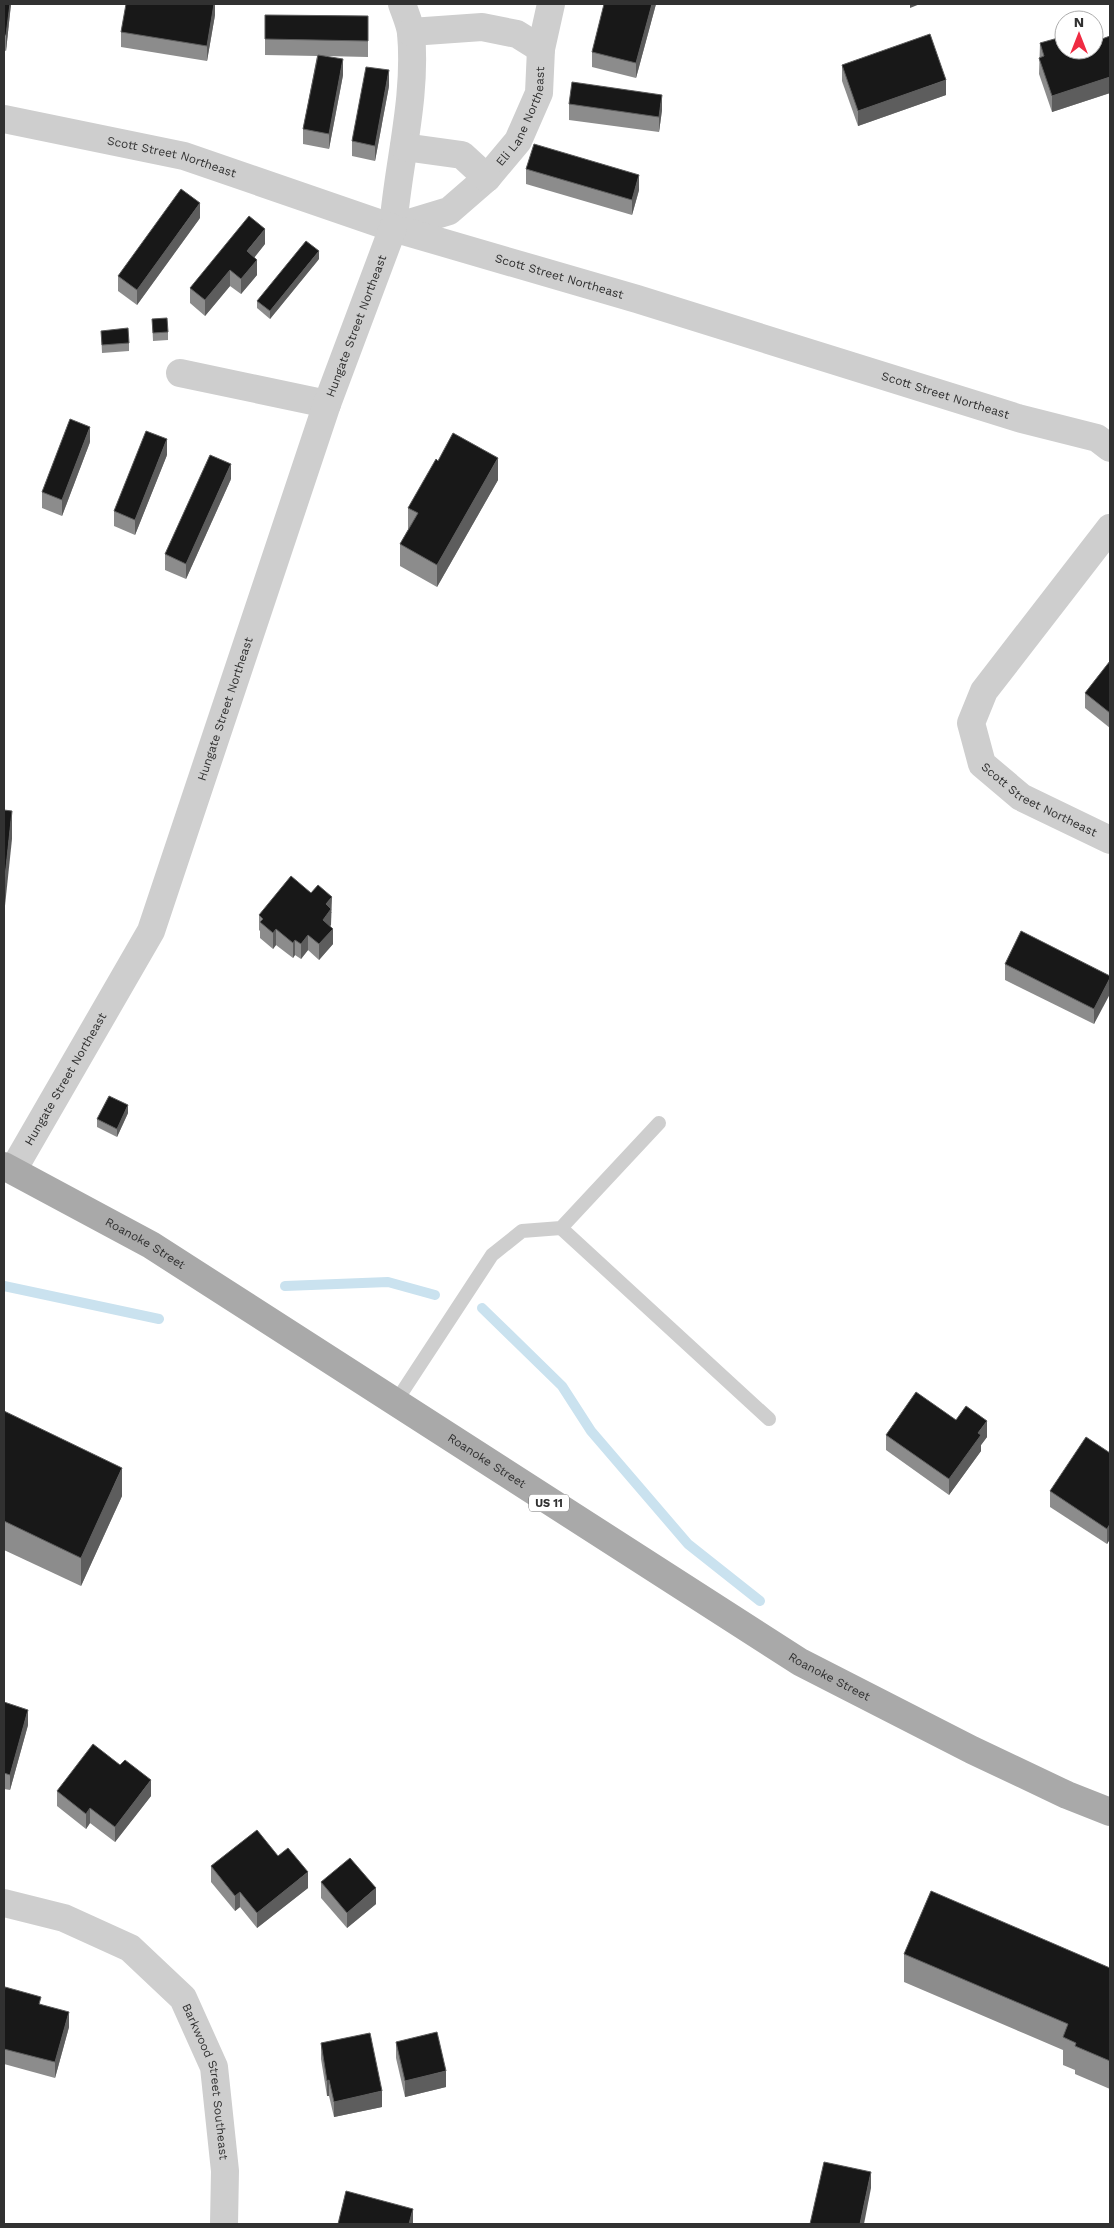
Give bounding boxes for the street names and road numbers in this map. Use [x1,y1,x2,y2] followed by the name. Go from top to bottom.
[493,66,547,169] street label: Eli Lane Northeast
[106,133,238,180] street label: Scott Street Northeast
[493,251,625,302] street label: Scott Street Northeast
[323,253,389,399] street label: Hungate Street Northeast
[880,369,1011,422] street label: Scott Street Northeast
[195,635,256,783] street label: Hungate Street Northeast
[979,760,1099,840] street label: Scott Street Northeast
[22,1010,109,1148] street label: Hungate Street Northeast
[103,1215,188,1272] street label: Roanoke Street
[445,1430,529,1491] street label: Roanoke Street
[529,1495,569,1512] road number: US 11
[786,1649,872,1704] street label: Roanoke Street
[179,2001,231,2161] street label: Barkwood Street Southeast

